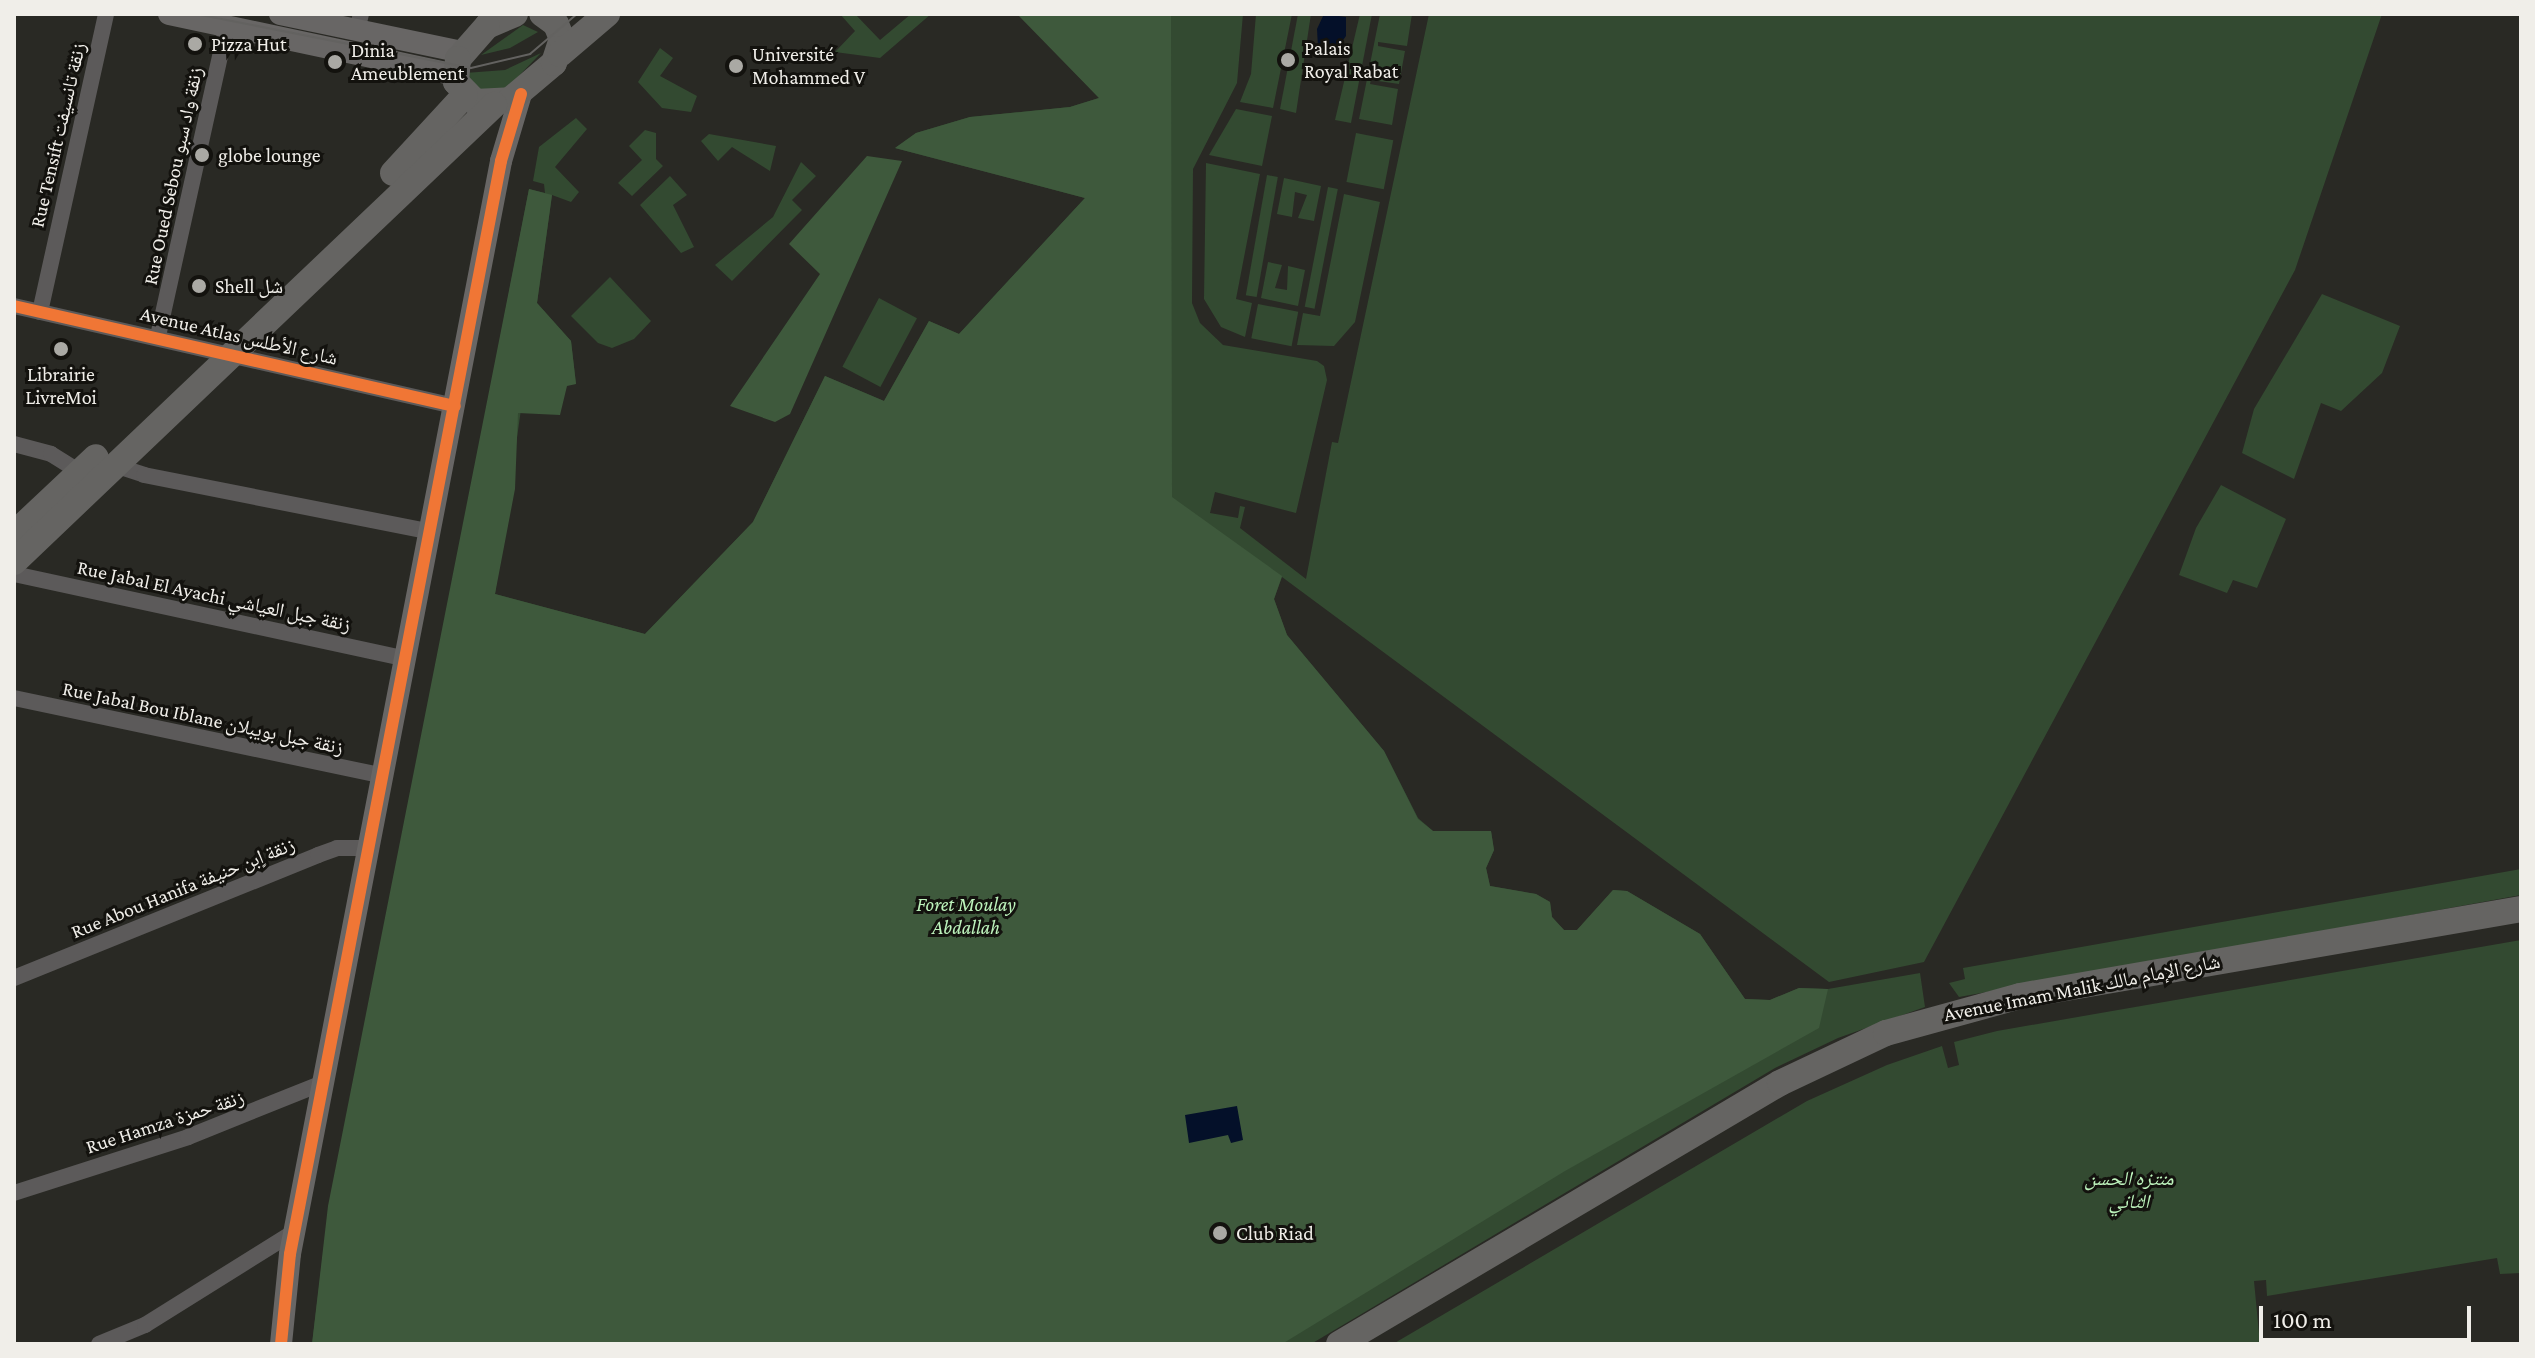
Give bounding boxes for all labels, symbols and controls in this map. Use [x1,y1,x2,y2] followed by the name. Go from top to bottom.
[211,32,287,56] place label: Pizza Hut
[186,35,204,53] marker: Pizza Hut
[1304,36,1398,83] place label: Palais Royal Rabat
[351,38,464,85] place label: Dinia Ameublement
[25,40,91,230] street label: Rue Tensift زنقة تانسيفت
[752,42,865,89] place label: Université Mohammed V
[1279,51,1297,69] marker: Palais Royal Rabat
[326,53,344,71] marker: Dinia Ameublement
[727,57,745,75] marker: Université Mohammed V
[138,65,208,287] street label: Rue Oued Sebou زنقة واد سبو
[218,143,321,167] place label: globe lounge
[193,146,211,164] marker: globe lounge
[215,274,283,298] place label: Shell شل
[190,277,208,295] marker: Shell شل
[138,302,340,370] street label: Avenue Atlas شارع الأطلس
[52,340,70,358] marker: Librairie LivreMoi
[25,362,97,409] place label: Librairie LivreMoi
[75,555,353,637] street label: Rue Jabal El Ayachi زنقة جبل العياشي
[60,676,346,760] street label: Rue Jabal Bou Iblane زنقة جبل بويبلان
[68,832,298,944] street label: Rue Abou Hanifa زنقة اٍبن حنيفة
[916,893,1016,940] park label: Foret Moulay Abdallah
[1942,949,2222,1027] street label: Avenue Imam Malik شارع الإمام مالك
[83,1085,247,1159] street label: Rue Hamza زنقة حمزة
[2084,1167,2174,1214] park label: منتزه الحسن الثاني
[1236,1221,1314,1245] place label: Club Riad
[1211,1224,1229,1242] marker: Club Riad
[2263,1290,2475,1340] scale bar
[2273,1306,2332,1333] text: 100 m

